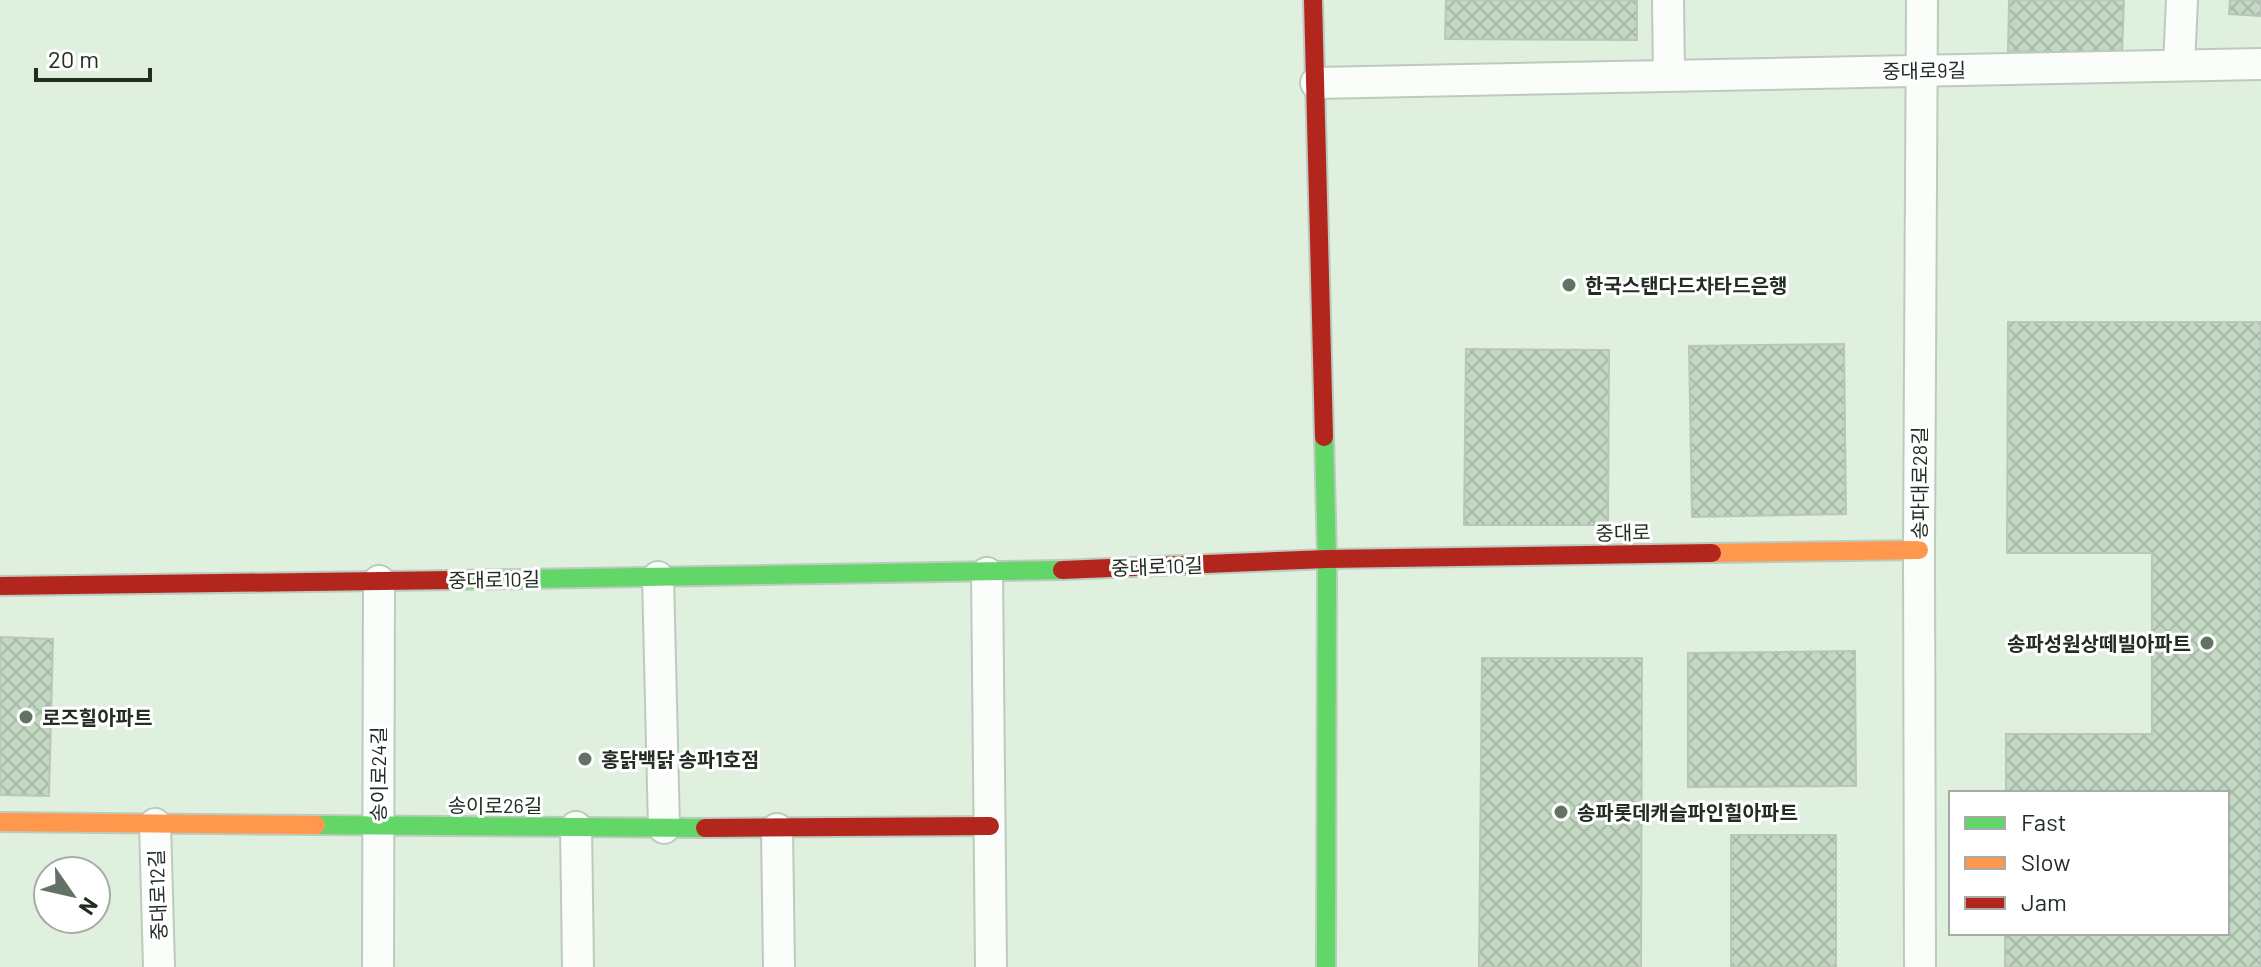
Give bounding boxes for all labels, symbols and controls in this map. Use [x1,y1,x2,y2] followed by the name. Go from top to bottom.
[36,32,150,82] scale bar
[48,44,99,73] text: 20 m
[1882,57,1966,83] street label: 중대로9길
[1585,273,1787,297] place label: 한국스탠다드차타드은행
[1560,276,1578,294] marker: 한국스탠다드차타드은행
[1907,426,1931,540] street label: 송파대로28길
[1595,520,1651,544] street label: 중대로
[1111,552,1203,580] street label: 중대로10길
[448,566,540,592] street label: 중대로10길
[2007,631,2191,655] place label: 송파성원상떼빌아파트
[2198,634,2216,652] marker: 송파성원상떼빌아파트
[42,705,152,729] place label: 로즈힐아파트
[17,708,35,726] marker: 로즈힐아파트
[366,726,390,822] street label: 송이로24길
[601,747,759,771] place label: 홍닭백닭 송파1호점
[576,750,594,768] marker: 홍닭백닭 송파1호점
[1949,791,2229,935] legend
[448,793,542,817] street label: 송이로26길
[1577,800,1798,824] place label: 송파롯데캐슬파인힐아파트
[1552,803,1570,821] marker: 송파롯데캐슬파인힐아파트
[2021,807,2066,836] text: Fast
[2021,847,2070,876] text: Slow
[143,849,171,941] street label: 중대로12길
[32,855,112,935] north arrow
[2021,887,2067,916] text: Jam
[75,893,104,920] text: N

